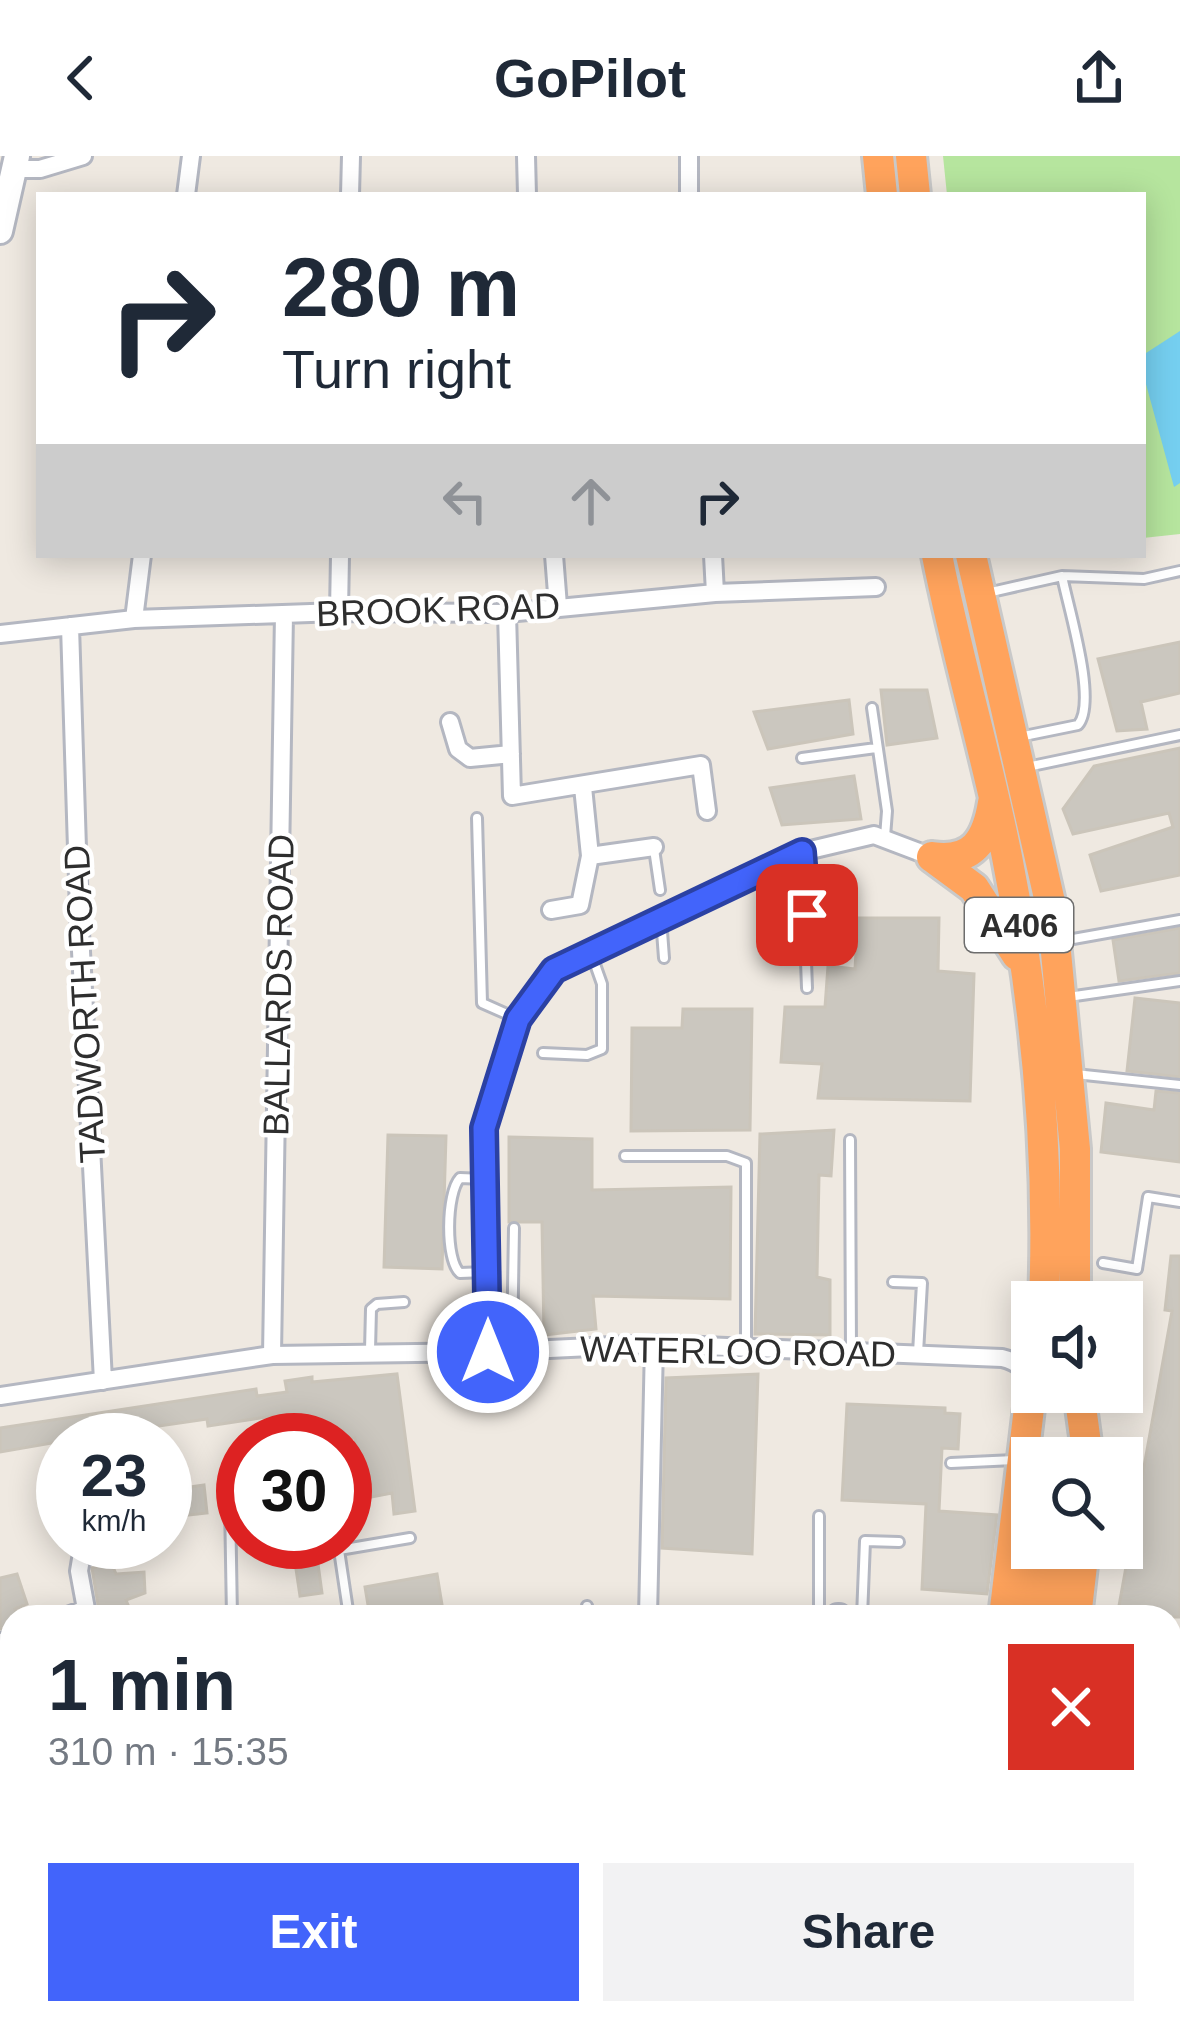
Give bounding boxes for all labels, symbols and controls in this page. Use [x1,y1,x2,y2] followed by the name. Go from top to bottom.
[48,45,114,111] icon: back
[1066,45,1132,111] icon: share
[494,48,686,108] text: GoPilot
[84,240,240,396] icon: right
[282,240,520,334] text: 280 m
[282,339,511,399] text: Turn right
[432,468,498,534] icon: left
[558,468,624,534] icon: ahead
[684,468,750,534] icon: right
[315,585,561,634] street label: BROOK ROAD
[255,834,302,1136] street label: BALLARDS ROAD
[56,844,113,1164] street label: TADWORTH ROAD
[756,864,858,966] pin
[774,882,840,948] icon: arrive
[965,898,1073,952] road number: A406
[1011,1281,1143,1569] map controls
[1011,1281,1143,1413] button: sound
[425,1289,551,1415] position arrow
[580,1328,896,1375] street label: WATERLOO ROAD
[216,1413,372,1569] speed limit sign: 30
[1011,1437,1143,1569] button: search
[81,1442,147,1509] text: 23
[81,1504,147,1537] text: km/h
[1008,1644,1134,1770] button: close
[48,1645,236,1725] text: 1 min
[48,1730,289,1773] text: 310 m · 15:35
[48,1863,579,2001] button: Exit
[603,1863,1134,2001] button: Share

